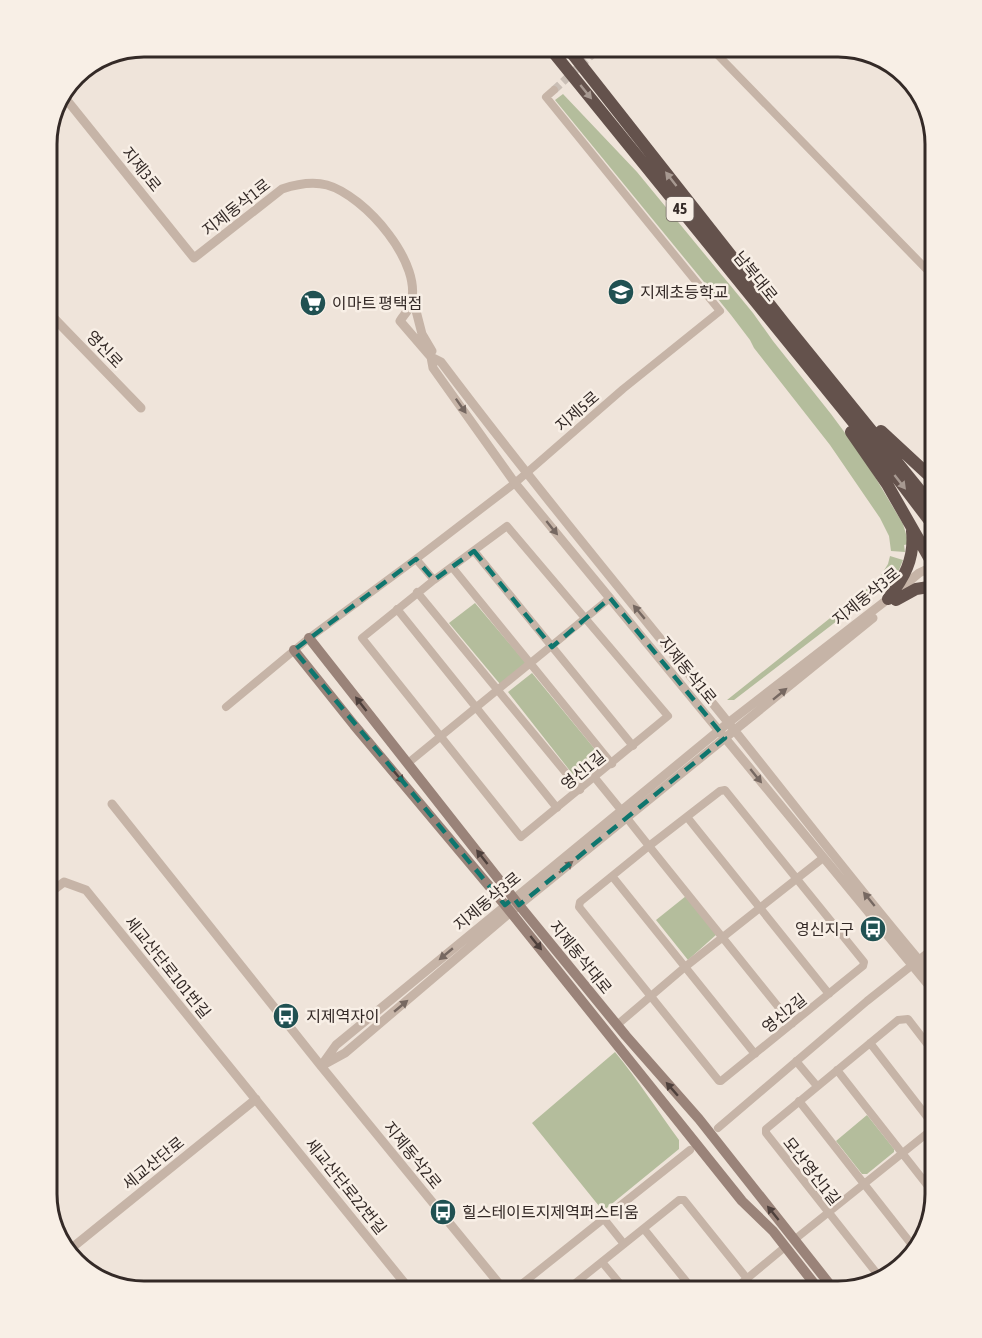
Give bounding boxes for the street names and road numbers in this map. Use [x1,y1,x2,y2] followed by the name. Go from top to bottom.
[119,143,165,195] street label: 지제3로
[198,175,274,239] street label: 지제동삭1로
[666,197,694,221] road number: 45
[730,247,782,305] street label: 남북대로
[83,327,127,371] street label: 영신로
[552,387,603,435] street label: 지제5로
[829,563,903,629] street label: 지제동삭3로
[655,633,721,707] street label: 지제동삭1로
[557,747,609,793] street label: 영신1길
[450,868,524,934] street label: 지제동삭3로
[121,913,215,1021] street label: 세교산단로101번길
[546,917,616,997] street label: 지제동삭대로
[758,990,810,1036] street label: 영신2길
[380,1118,446,1192] street label: 지제동삭2로
[119,1133,187,1193] street label: 세교산단로
[780,1133,844,1209] street label: 모산영신1길
[302,1134,390,1238] street label: 세교산단로22번길

